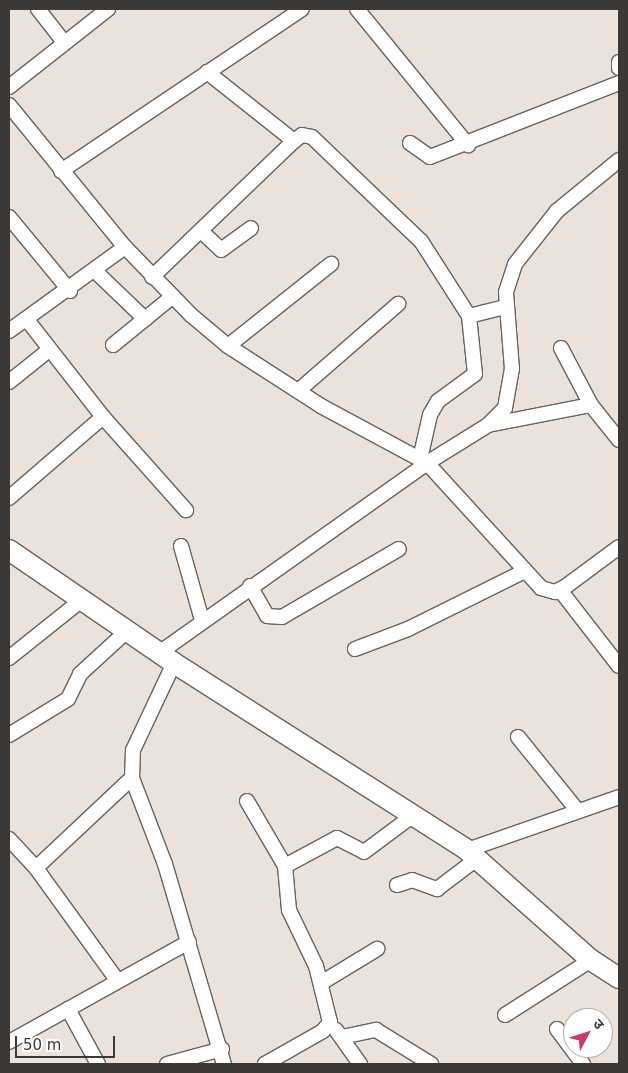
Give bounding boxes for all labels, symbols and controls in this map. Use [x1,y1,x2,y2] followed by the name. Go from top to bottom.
[563,1008,613,1058] north arrow
[590,1016,607,1032] text: उ
[18,1026,118,1058] scale bar
[23,1036,61,1054] text: 50 m

